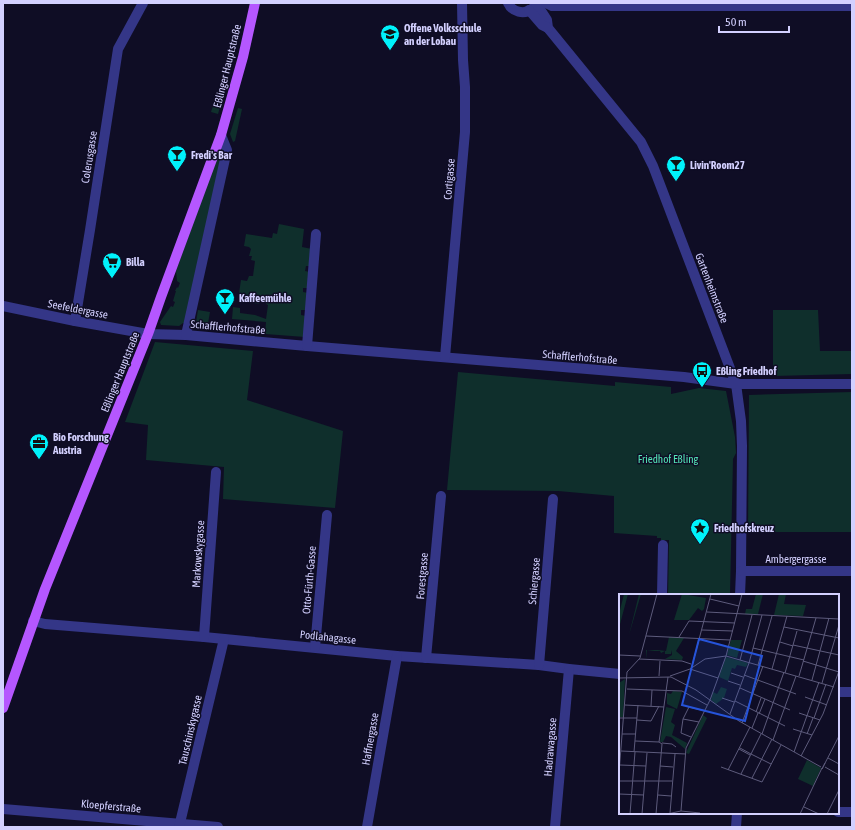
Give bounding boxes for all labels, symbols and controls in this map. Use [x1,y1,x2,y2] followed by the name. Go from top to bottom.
[719,8,789,34] scale bar
[725,15,747,29] text: 50 m
[404,22,481,47] place label: Offene Volksschule an der Lobau
[211,23,243,109] street label: Eßlinger Hauptstraße
[379,23,401,51] school or university icon: Offene Volksschule an der Lobau
[79,130,99,184] street label: Colerusgasse
[166,144,188,172] bar icon: Fredi's Bar
[191,149,233,161] place label: Fredi's Bar
[665,154,687,182] bar icon: Livin'Room27
[441,158,457,200] street label: Cortigasse
[690,159,745,171] place label: Livin'Room27
[101,251,123,279] supermarket icon: Billa
[693,251,731,325] street label: Gartenheimstraße
[126,256,145,268] place label: Billa
[214,287,236,315] bar icon: Kaffeemühle
[239,292,292,304] place label: Kaffeemühle
[47,297,109,321] street label: Seefeldergasse
[190,318,266,336] street label: Schafflerhofstraße
[98,330,142,414] street label: Eßlinger Hauptstraße
[542,348,618,366] street label: Schafflerhofstraße
[691,360,713,388] bus stop icon: Eßling Friedhof
[716,365,778,377] place label: Eßling Friedhof
[52,431,109,456] place label: Bio Forschung Austria
[28,432,50,460] office icon: Bio Forschung Austria
[638,453,699,465] park label: Friedhof Eßling
[689,517,711,545] place icon: Friedhofskreuz
[190,520,206,588] street label: Markowskygasse
[714,522,774,534] place label: Friedhofskreuz
[300,545,318,615] street label: Otto-Fürth-Gasse
[414,552,430,600] street label: Forestgasse
[765,553,827,565] street label: Ambergergasse
[526,557,542,605] street label: Schiergasse
[619,594,839,814] inset map
[299,628,357,646] street label: Podlahagasse
[176,694,204,766] street label: Tauschinskygasse
[359,712,381,766] street label: Haffnergasse
[541,717,559,777] street label: Hadrawagasse
[80,797,142,815] street label: Kloepferstraße

